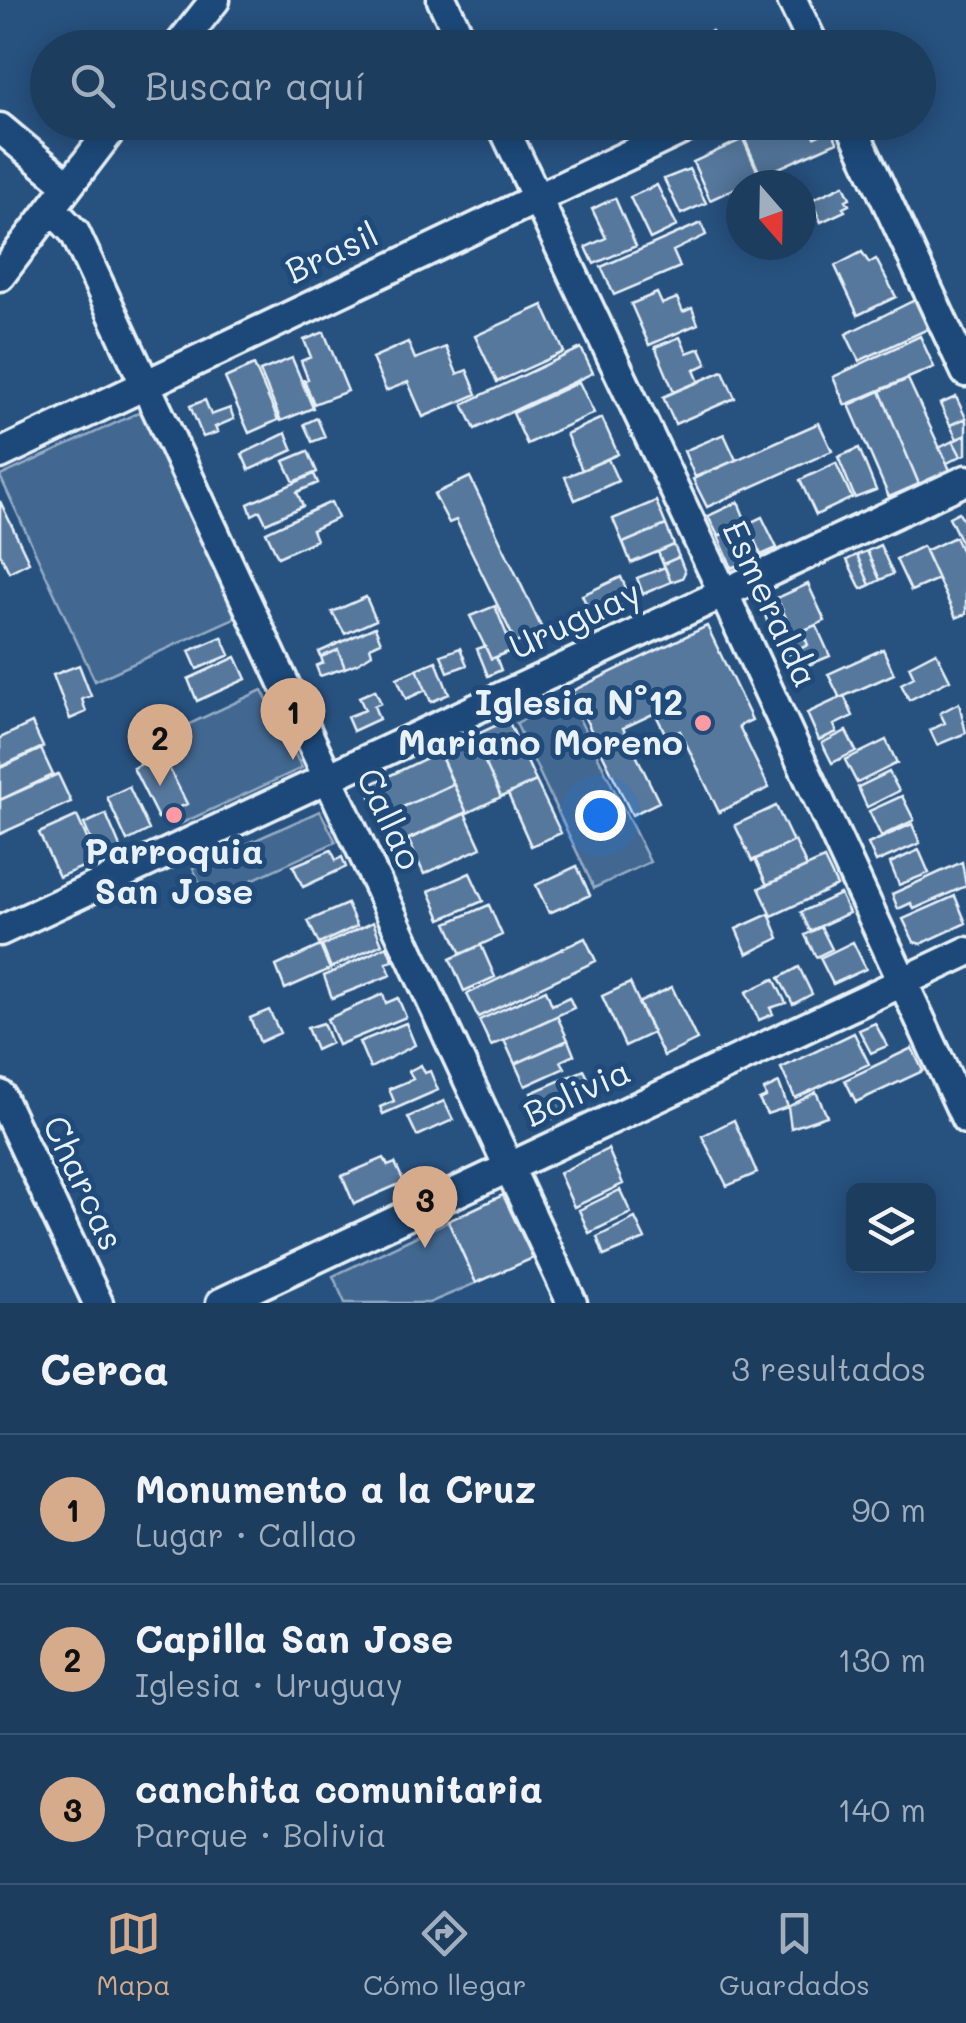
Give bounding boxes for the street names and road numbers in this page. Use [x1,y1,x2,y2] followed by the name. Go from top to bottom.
[277,210,385,293] street label: Brasil
[713,512,830,694] street label: Esmeralda
[501,568,647,669] street label: Uruguay
[347,760,434,876] street label: Callao
[515,1046,637,1136] street label: Bolivia
[34,1107,136,1257] street label: Charcas

